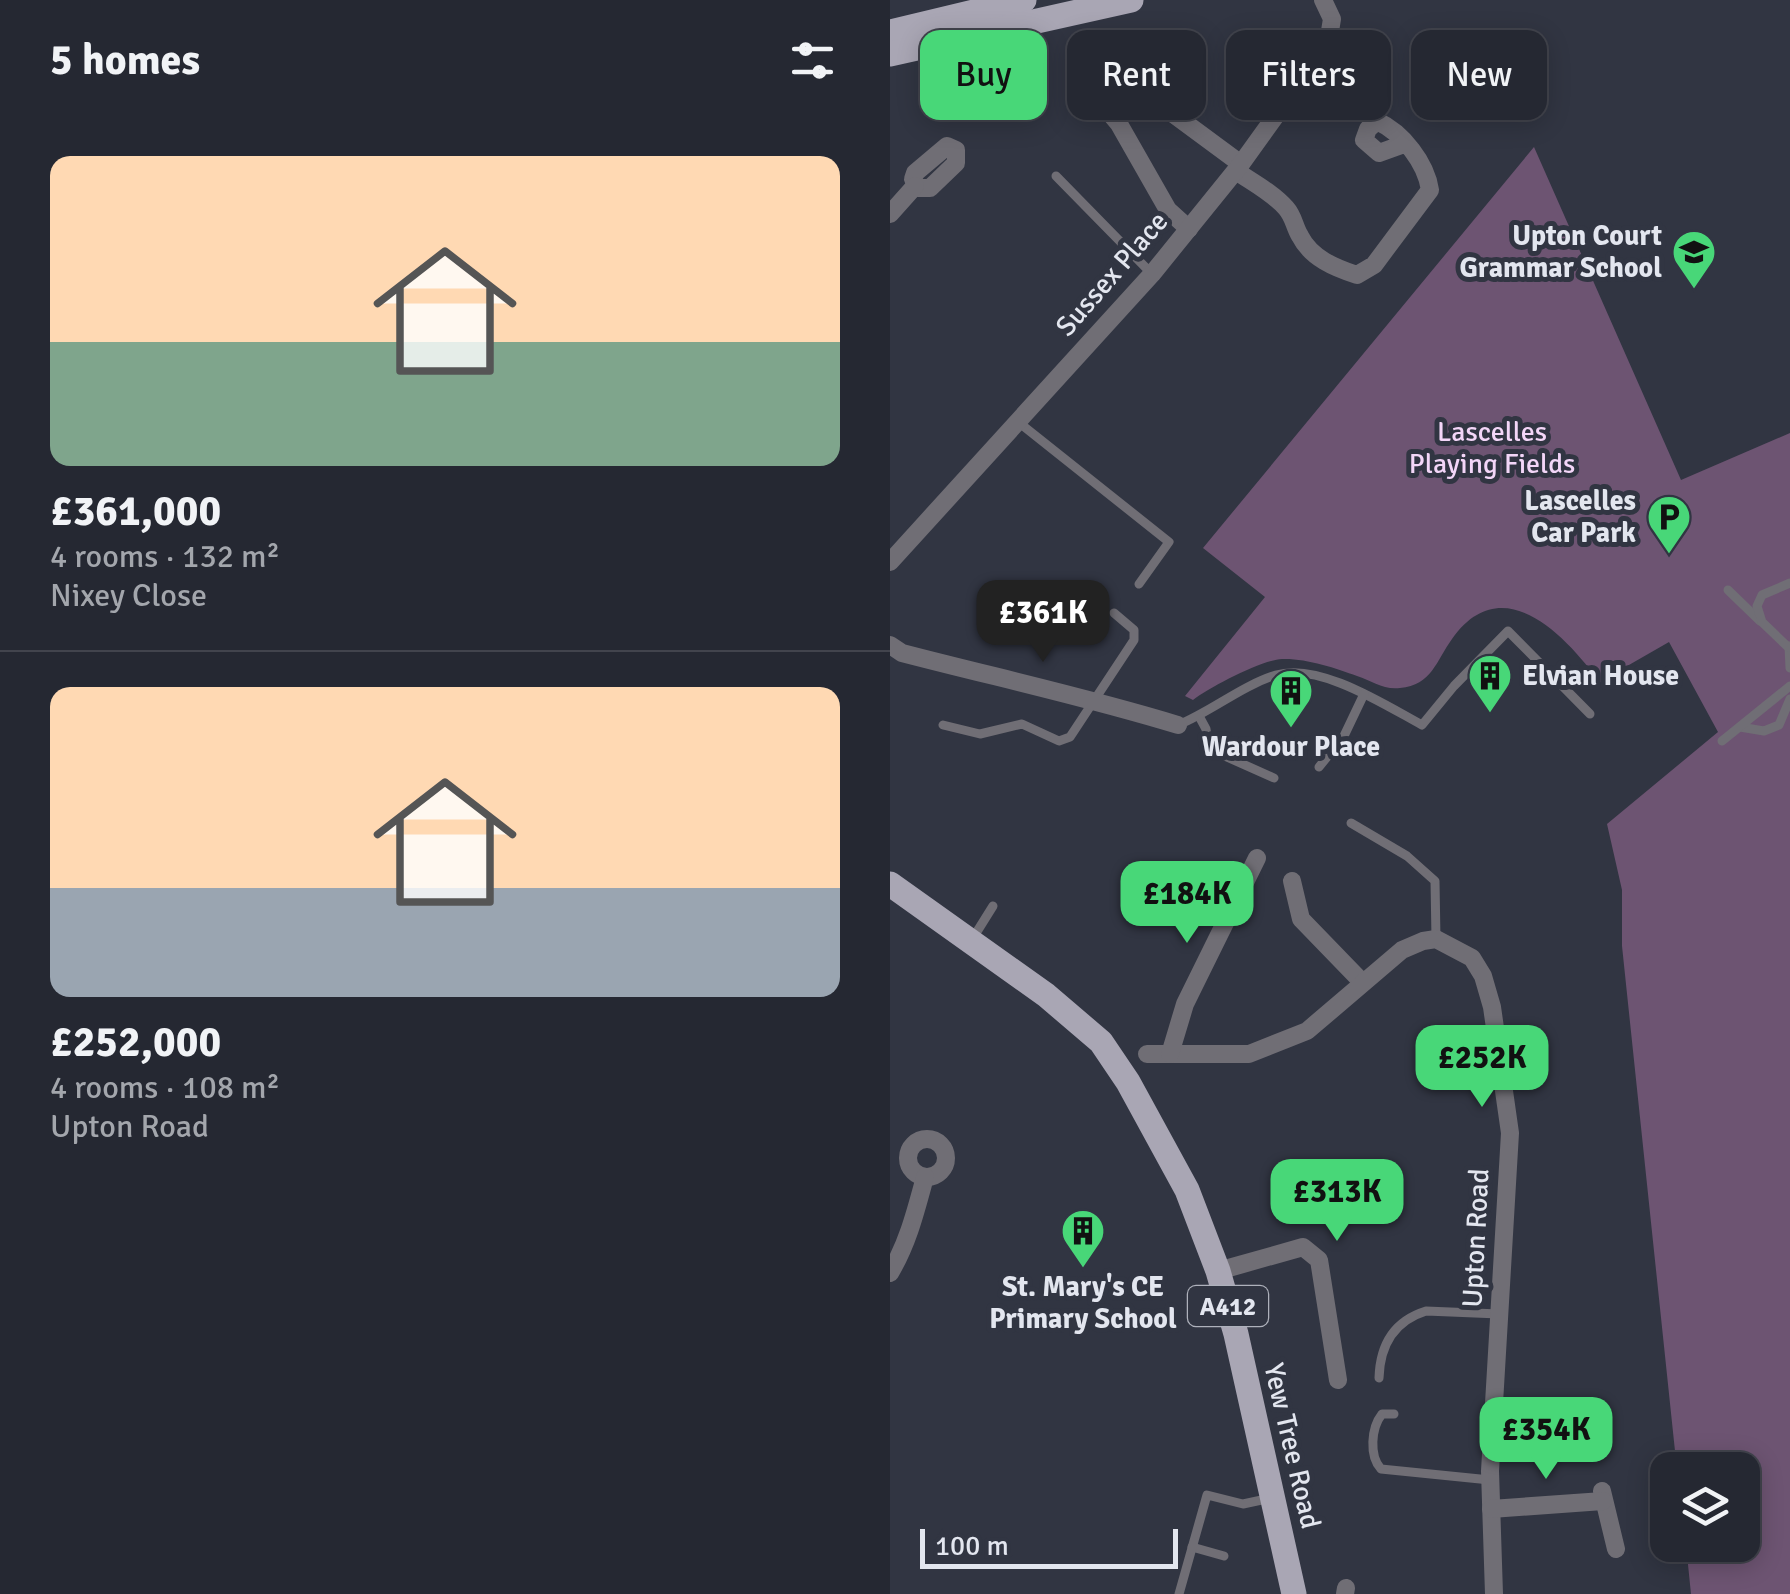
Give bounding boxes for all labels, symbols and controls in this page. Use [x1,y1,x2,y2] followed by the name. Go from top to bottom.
[920,30,1047,120] chip: Buy
[1067,30,1206,120] chip: Rent
[1226,30,1391,120] chip: Filters
[1411,30,1547,120] chip: New
[785,33,840,88] icon: filters
[50,35,200,86] text: 5 homes
[1049,205,1175,343] street label: Sussex Place
[1459,219,1663,285] place label: Upton Court Grammar School
[355,221,535,401] icon: home
[1671,229,1717,290] school or university icon: Upton Court Grammar School
[1409,415,1575,481] park label: Lascelles Playing Fields
[1524,484,1636,550] place label: Lascelles Car Park
[50,486,221,537] text: £361,000
[1646,494,1692,555] parking icon: Lascelles Car Park
[50,537,280,576] text: 4 rooms · 132 m²
[50,576,207,615] text: Nixey Close
[973,580,1113,665] pin: £361K
[999,593,1087,632] text: £361K
[1467,653,1513,714] building icon: Elvian House
[1522,659,1679,693] place label: Elvian House
[1268,668,1314,729] building icon: Wardour Place
[1202,730,1380,764] place label: Wardour Place
[355,752,535,932] icon: home
[1117,861,1257,946] pin: £184K
[1143,874,1231,913] text: £184K
[50,1017,221,1068] text: £252,000
[1412,1025,1552,1110] pin: £252K
[1438,1038,1526,1077] text: £252K
[50,1068,280,1107] text: 4 rooms · 108 m²
[50,1107,209,1146] text: Upton Road
[1267,1159,1407,1244] pin: £313K
[1455,1168,1497,1308] street label: Upton Road
[1293,1172,1381,1211] text: £313K
[1060,1208,1106,1269] building icon: St. Mary's CE Primary School
[989,1270,1177,1336] place label: St. Mary's CE Primary School
[1188,1286,1268,1326] road number: A412
[1256,1360,1328,1532] street label: Yew Tree Road
[1476,1397,1616,1482] pin: £354K
[1502,1410,1590,1449] text: £354K
[1650,1452,1760,1562] map controls
[1650,1452,1760,1562] button: layers
[920,1524,1178,1568] scale bar
[935,1529,1009,1563] text: 100 m

